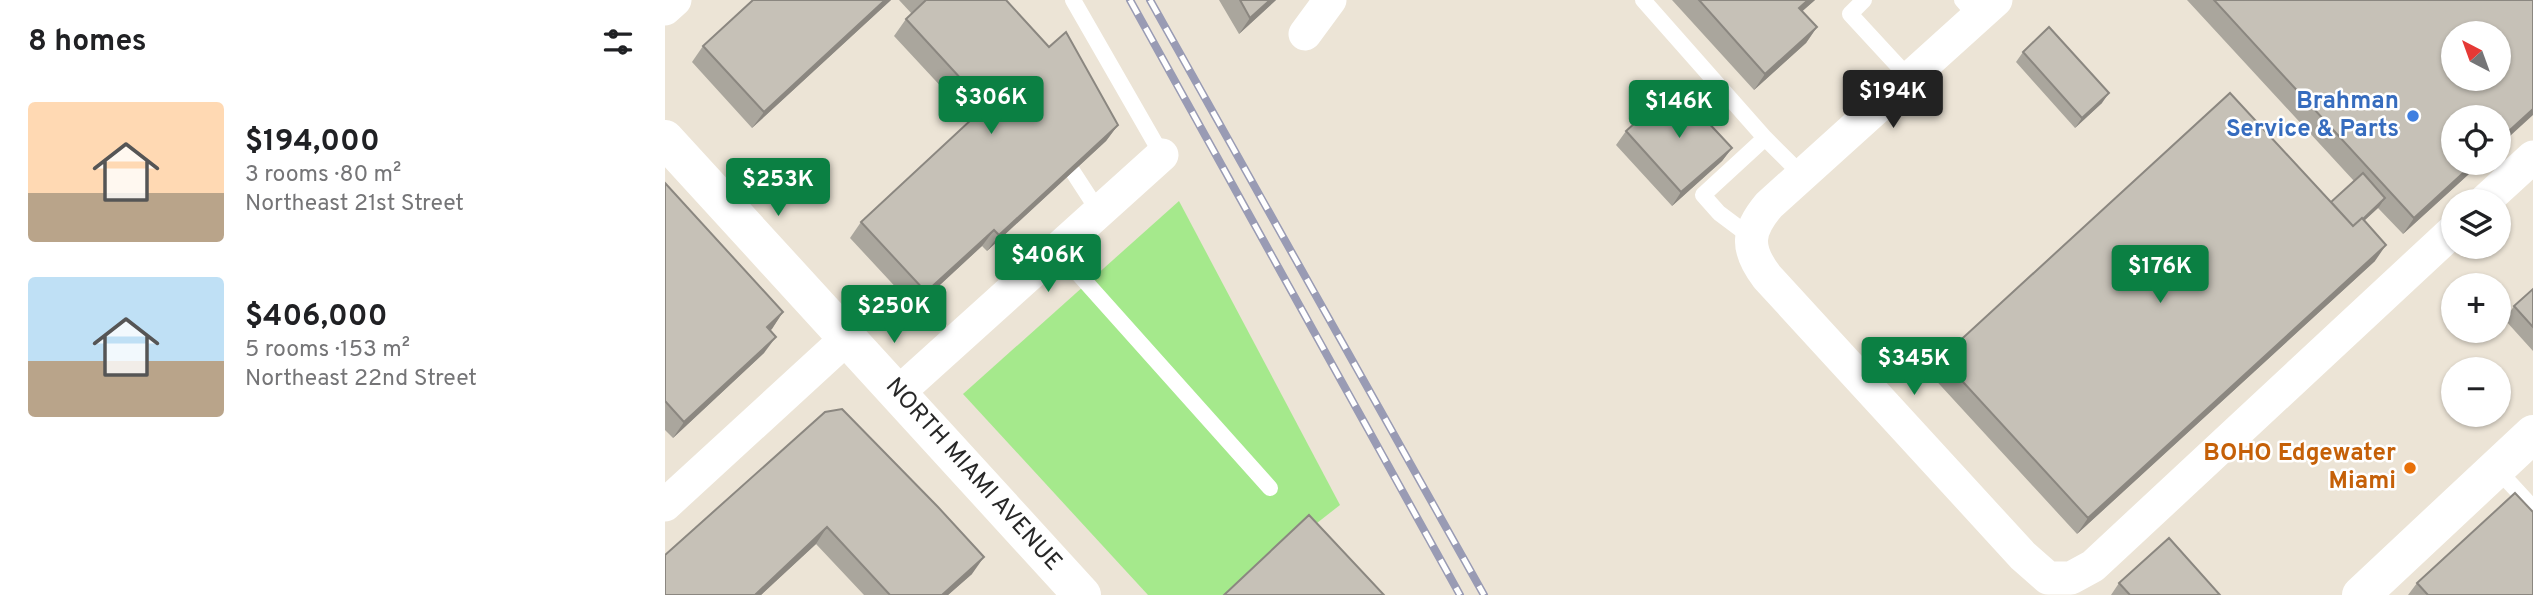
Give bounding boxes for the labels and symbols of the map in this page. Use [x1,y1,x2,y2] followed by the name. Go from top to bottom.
[2441,21,2511,91] north arrow
[1844,71,1942,130] pin: $194K
[942,76,1040,136] pin: $306K
[1630,80,1728,140] pin: $146K
[2226,87,2399,145] place label: Brahman Service & Parts
[2405,108,2421,124] marker: Brahman Service & Parts
[729,158,827,218] pin: $253K
[999,234,1097,294] pin: $406K
[2111,246,2209,305] pin: $176K
[845,286,943,345] pin: $250K
[1865,338,1963,397] pin: $345K
[878,372,1068,578] street label: NORTH MIAMI AVENUE
[2203,439,2396,497] place label: BOHO Edgewater Miami
[2402,460,2418,476] marker: BOHO Edgewater Miami

